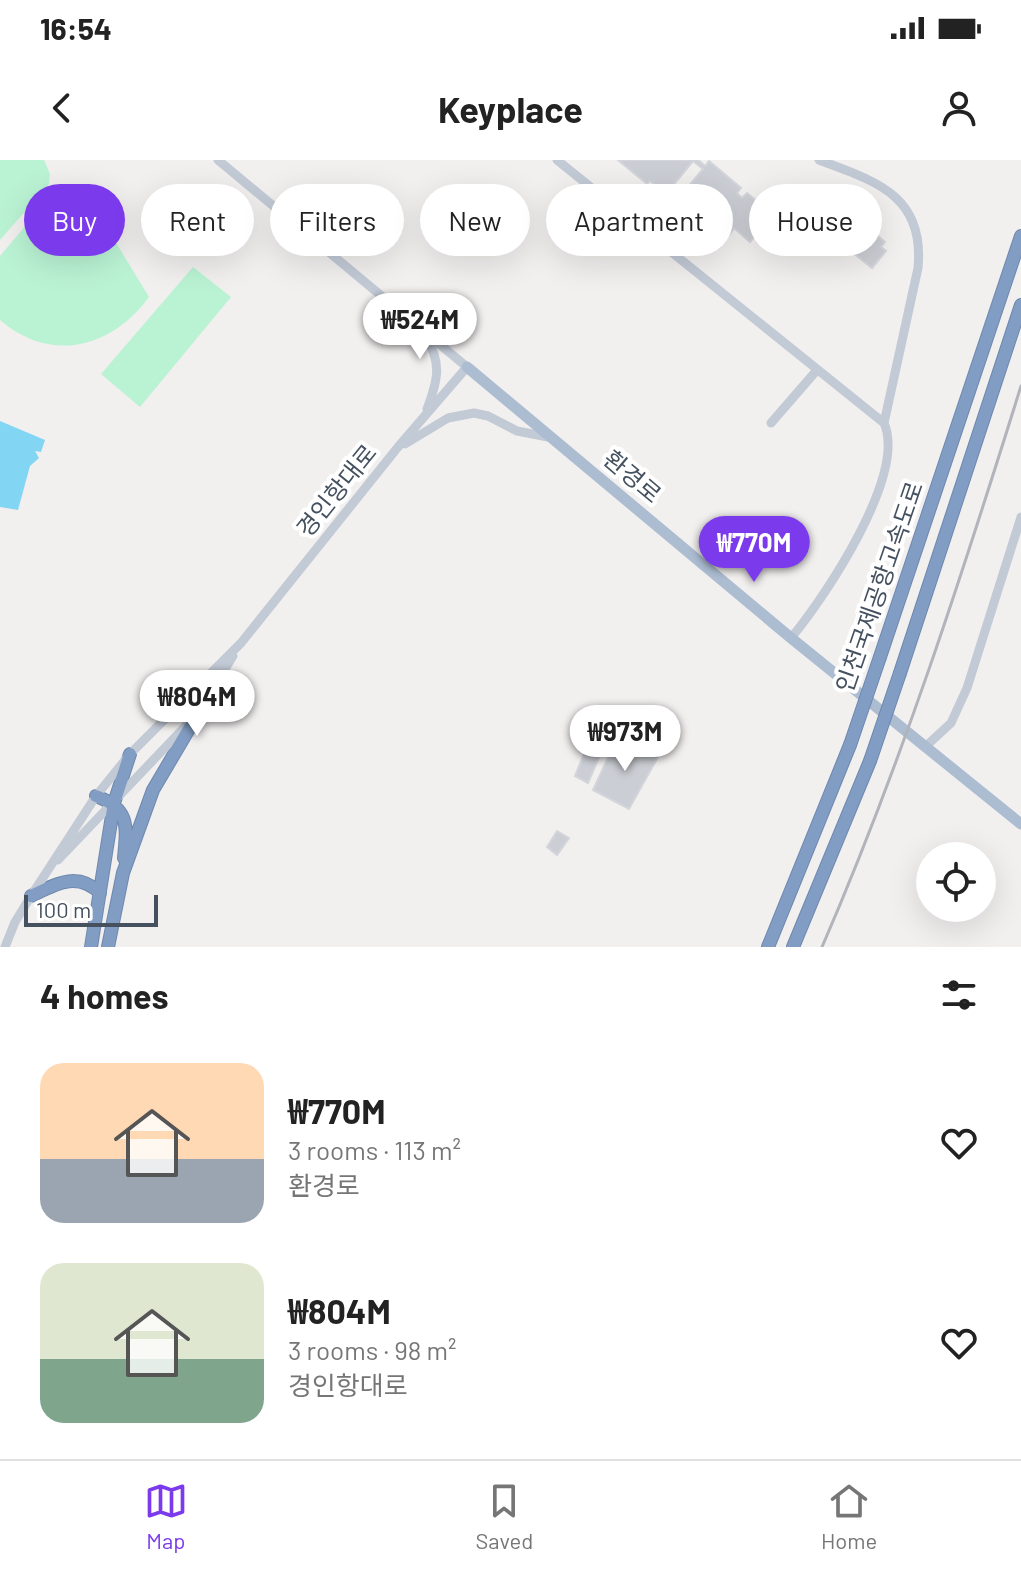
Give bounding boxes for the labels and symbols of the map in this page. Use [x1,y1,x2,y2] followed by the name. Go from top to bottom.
[364,293,476,361] pin: ₩524M
[290,438,382,542] street label: 경인항대로
[598,443,668,508] street label: 환경로
[829,477,928,696] street label: 인천국제공항고속도로
[698,516,810,584] pin: ₩770M
[141,670,253,738] pin: ₩804M
[569,705,681,773] pin: ₩973M
[24,891,158,927] scale bar

